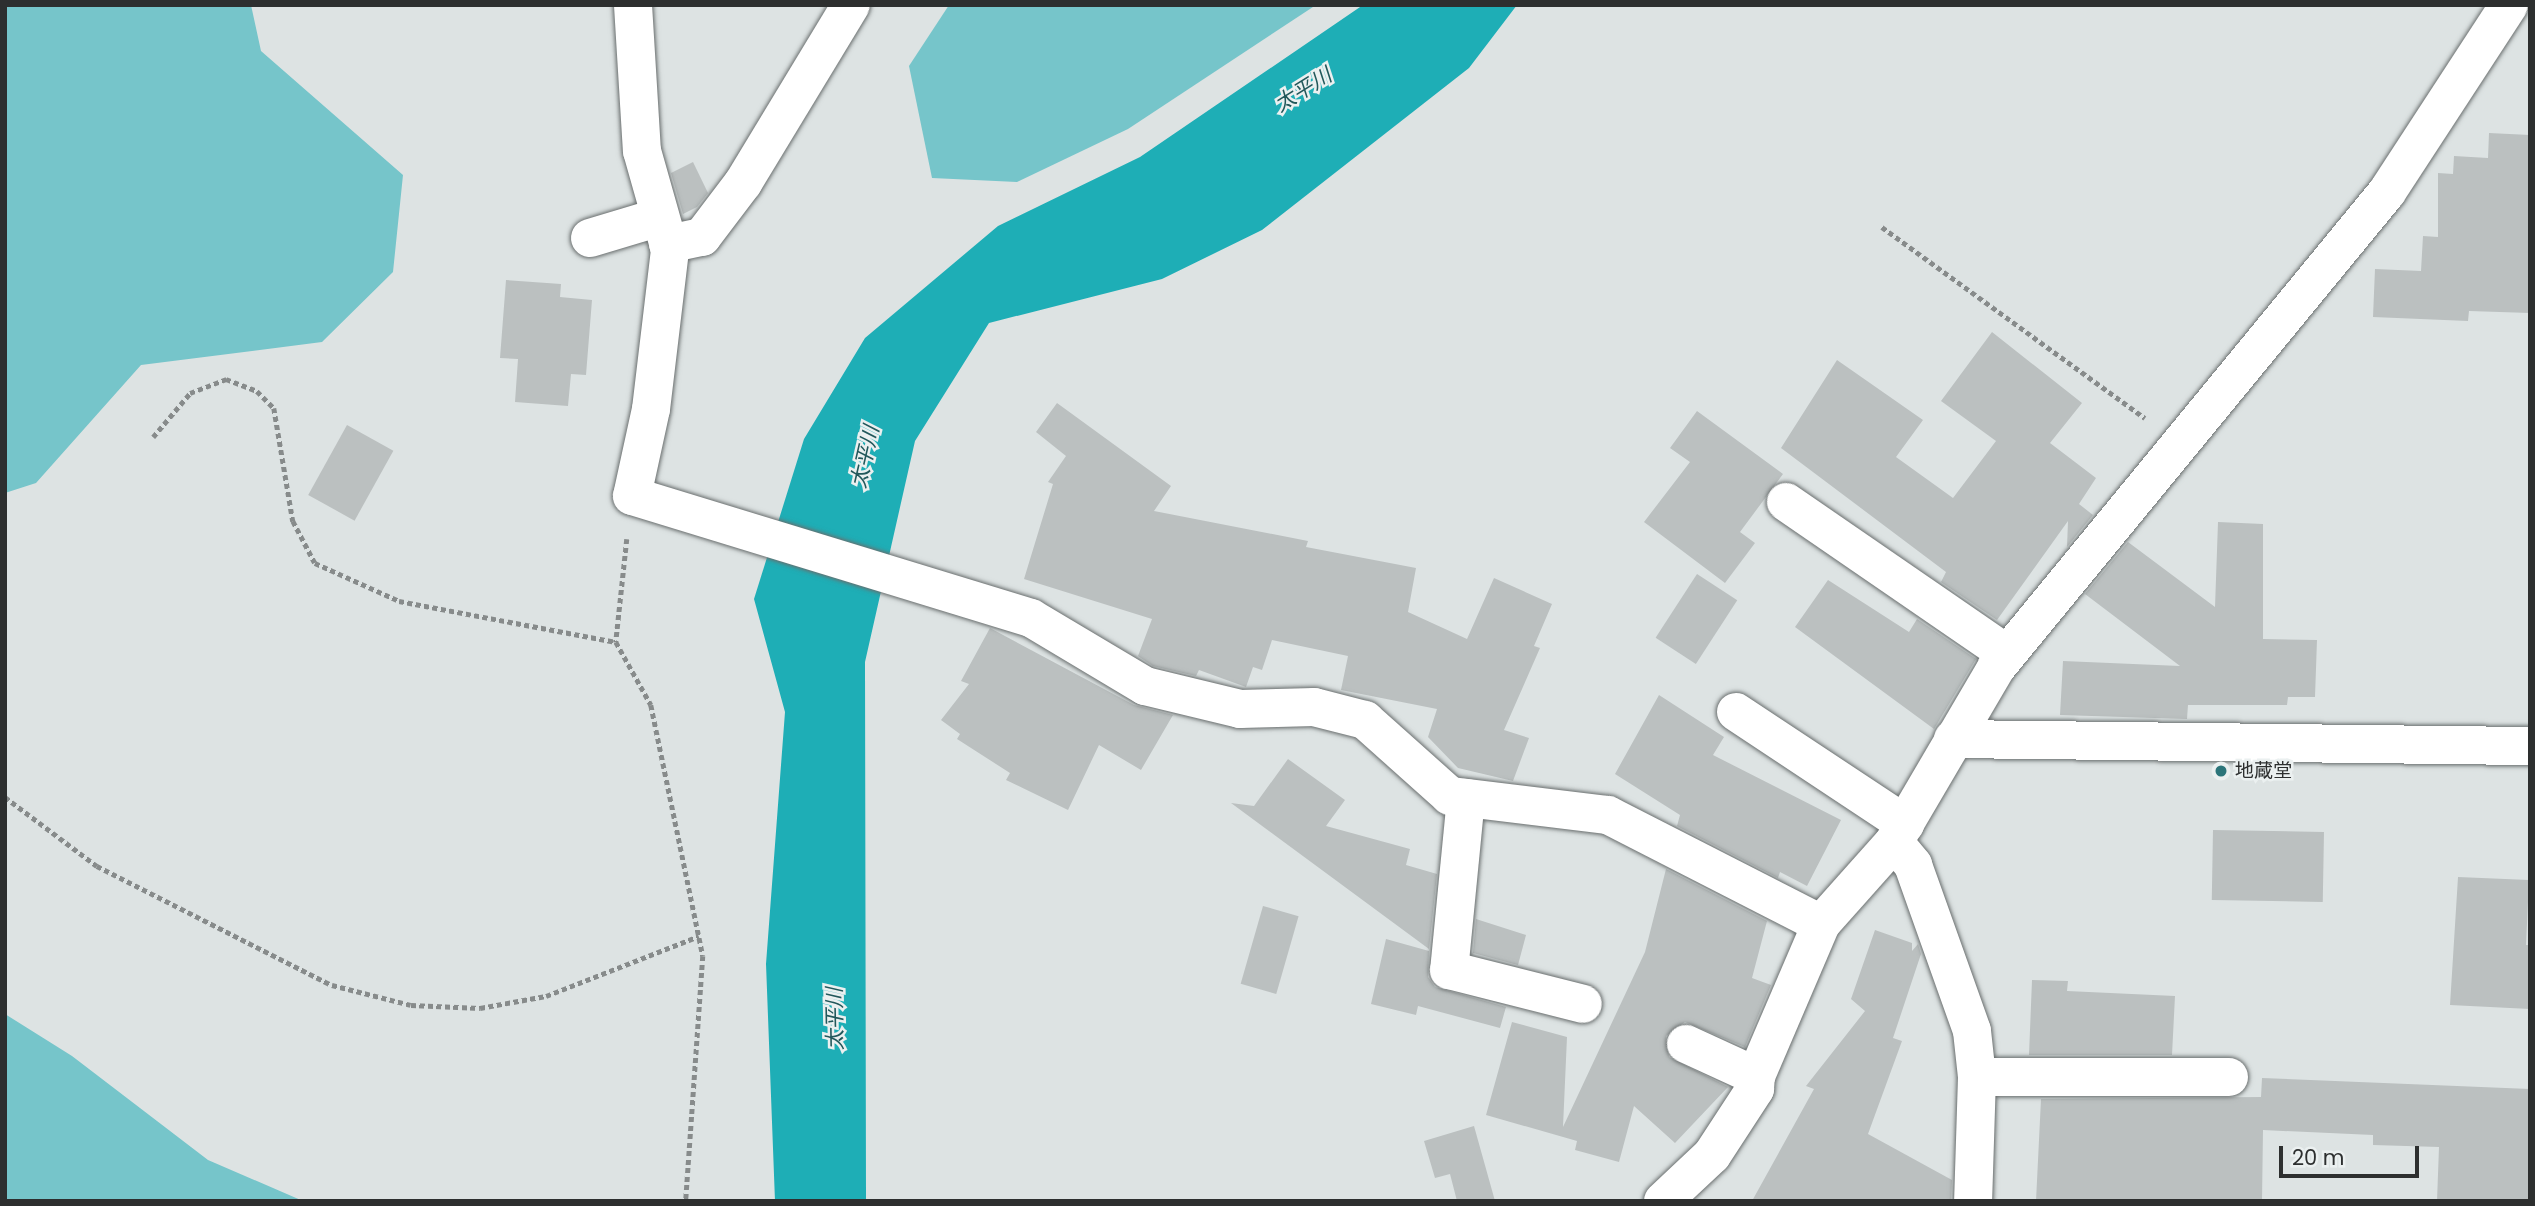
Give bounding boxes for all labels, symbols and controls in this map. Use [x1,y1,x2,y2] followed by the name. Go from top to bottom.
[1270,63,1336,117] water label: 太平川
[846,423,884,491] water label: 太平川
[2235,760,2292,782] place label: 地蔵堂
[2213,763,2229,779] marker: 地蔵堂
[822,987,848,1051] water label: 太平川
[2283,1132,2423,1176] scale bar
[2292,1143,2345,1172] text: 20 m

